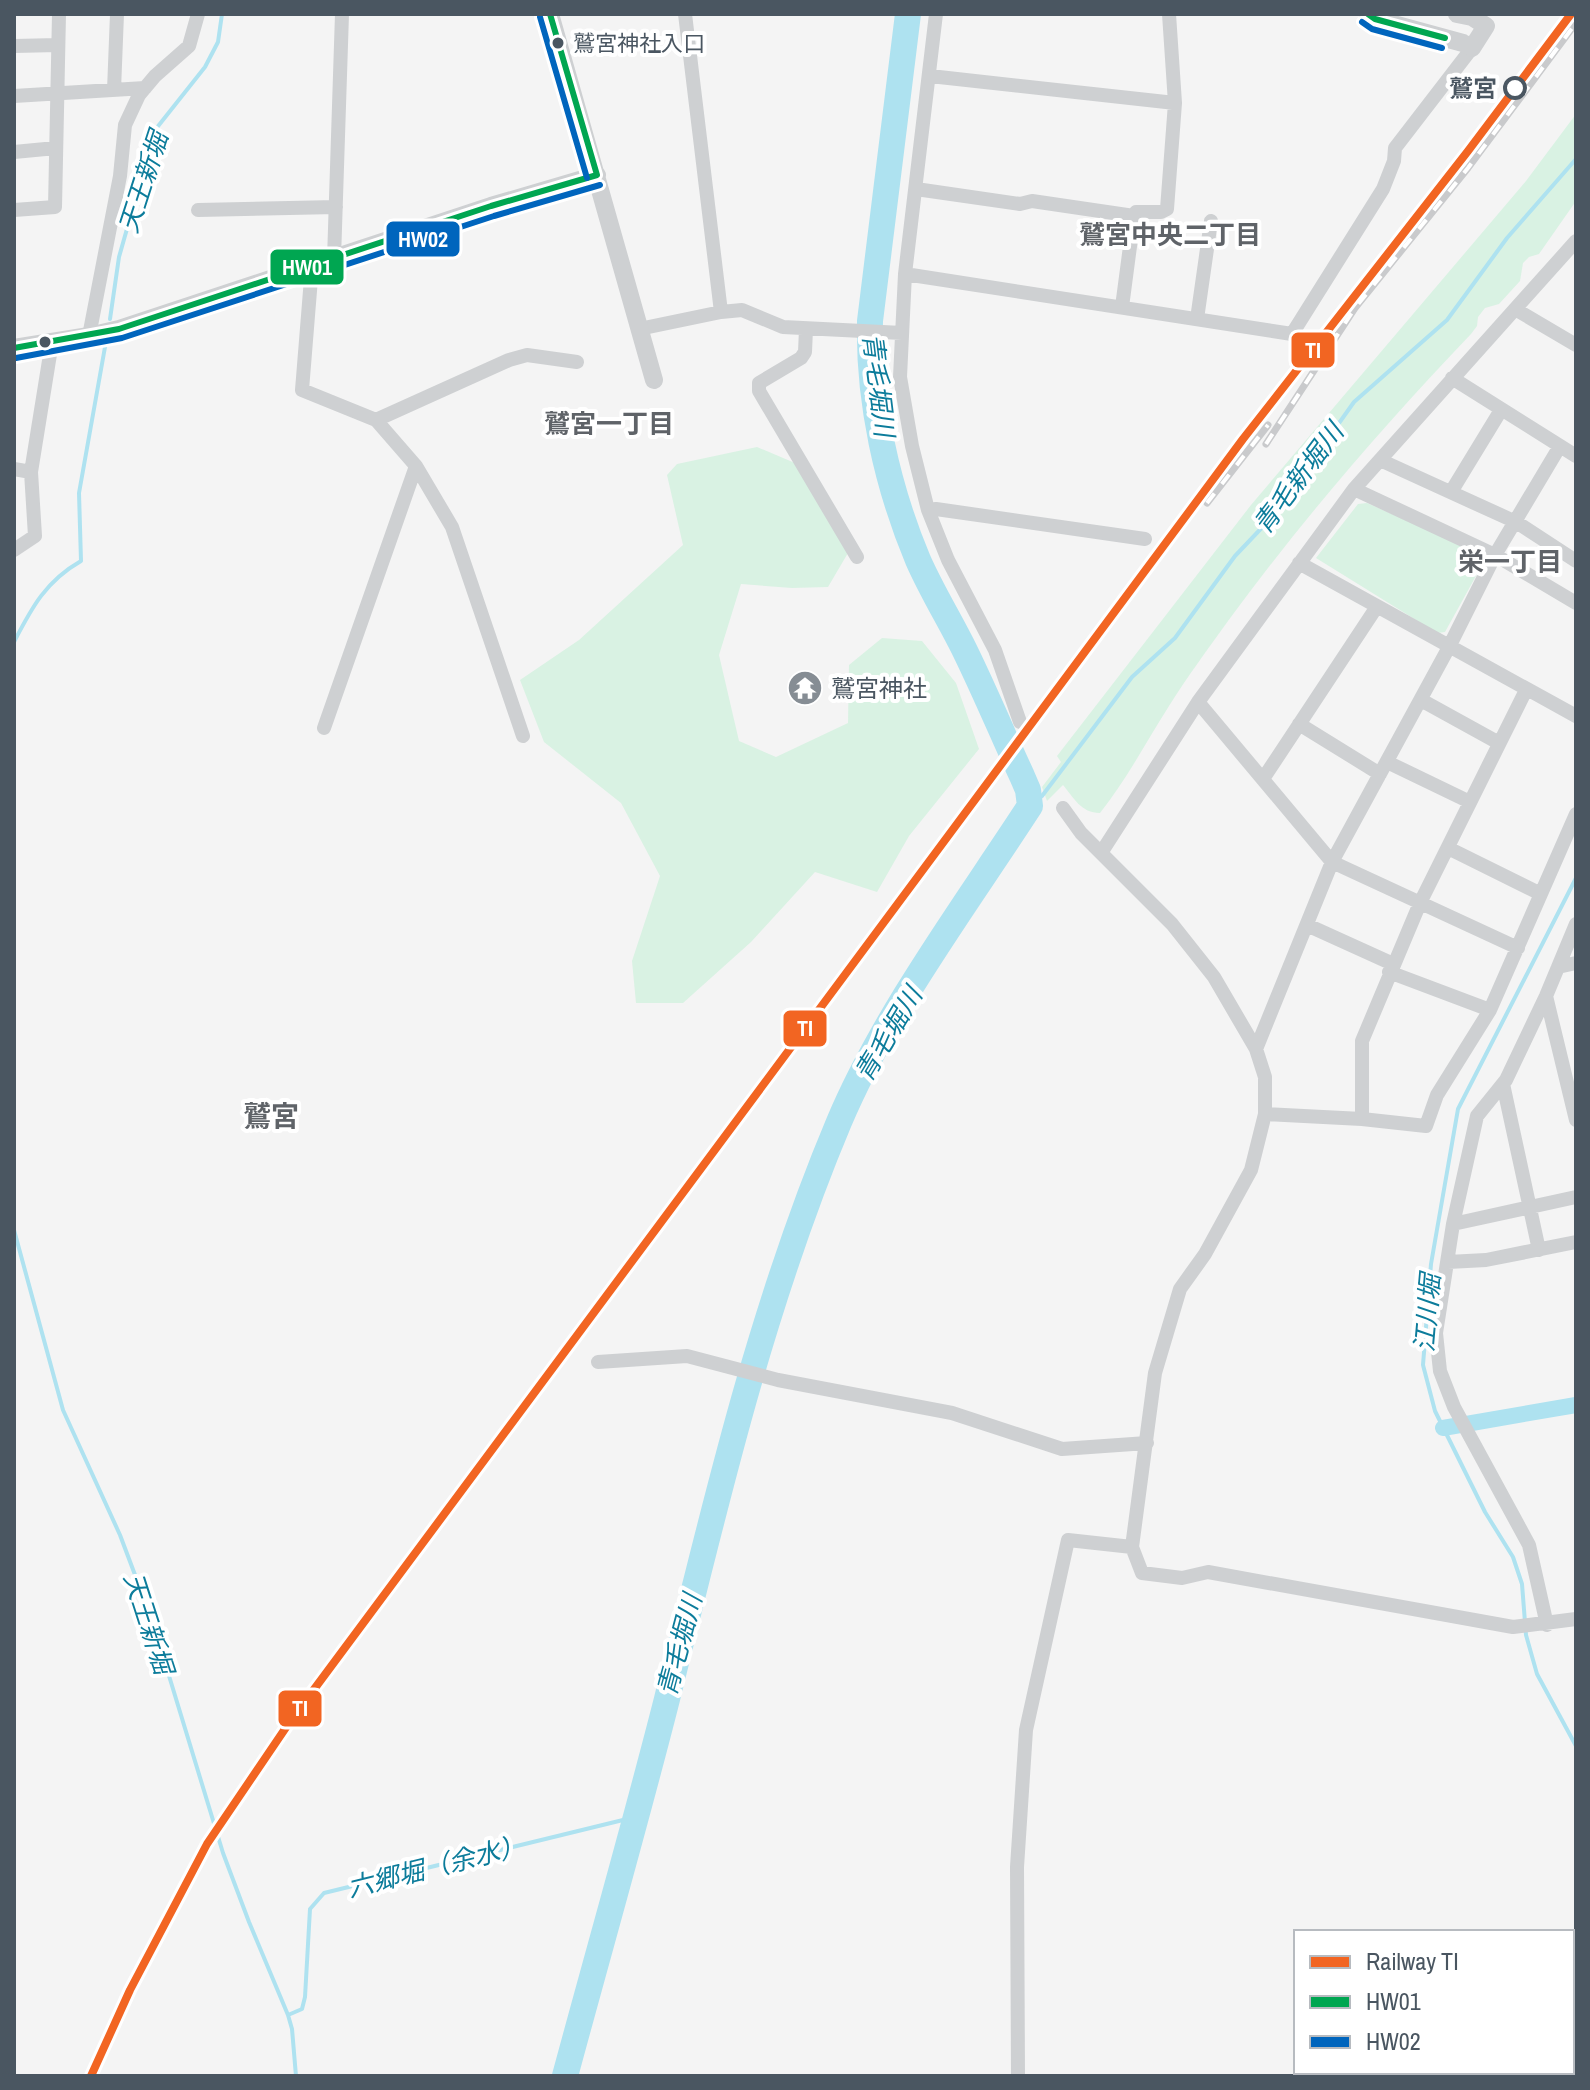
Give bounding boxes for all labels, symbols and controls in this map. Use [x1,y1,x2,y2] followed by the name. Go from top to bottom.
[573,28,705,58] place label: 鷲宮神社入口
[550,35,566,51] marker: 鷲宮神社入口
[1449,72,1497,104] place label: 鷲宮
[1504,77,1526,99] marker: 鷲宮
[110,123,177,237] water label: 天王新堀
[1079,217,1261,252] district label: 鷲宮中央二丁目
[385,220,461,258] line badge: HW02
[398,224,448,254] text: HW02
[269,248,345,286] line badge: HW01
[282,252,333,282] text: HW01
[855,331,903,442] water label: 青毛堀川
[1290,331,1336,369] line badge: TI
[37,334,53,350] unlabelled marker
[1305,335,1321,365] text: TI
[544,406,674,441] district label: 鷲宮一丁目
[1245,413,1353,540] water label: 青毛新堀川
[1458,544,1562,579] district label: 栄一丁目
[786,669,824,707] temple icon: 鷲宮神社
[831,672,927,704] place label: 鷲宮神社
[846,978,931,1088] water label: 青毛堀川
[782,1009,828,1048] line badge: TI
[797,1013,813,1043] text: TI
[243,1097,299,1135] district label: 鷲宮
[1406,1269,1448,1353] water label: 江川堀
[116,1568,183,1682] water label: 天王新堀
[649,1587,710,1700] water label: 青毛堀川
[277,1689,323,1728] line badge: TI
[292,1693,308,1723] text: TI
[343,1827,529,1905] water label: 六郷堀（余水）
[1294,1930,1574,2074] legend
[1366,1945,1459,1977] text: Railway TI
[1366,1985,1421,2017] text: HW01
[1366,2025,1421,2057] text: HW02

